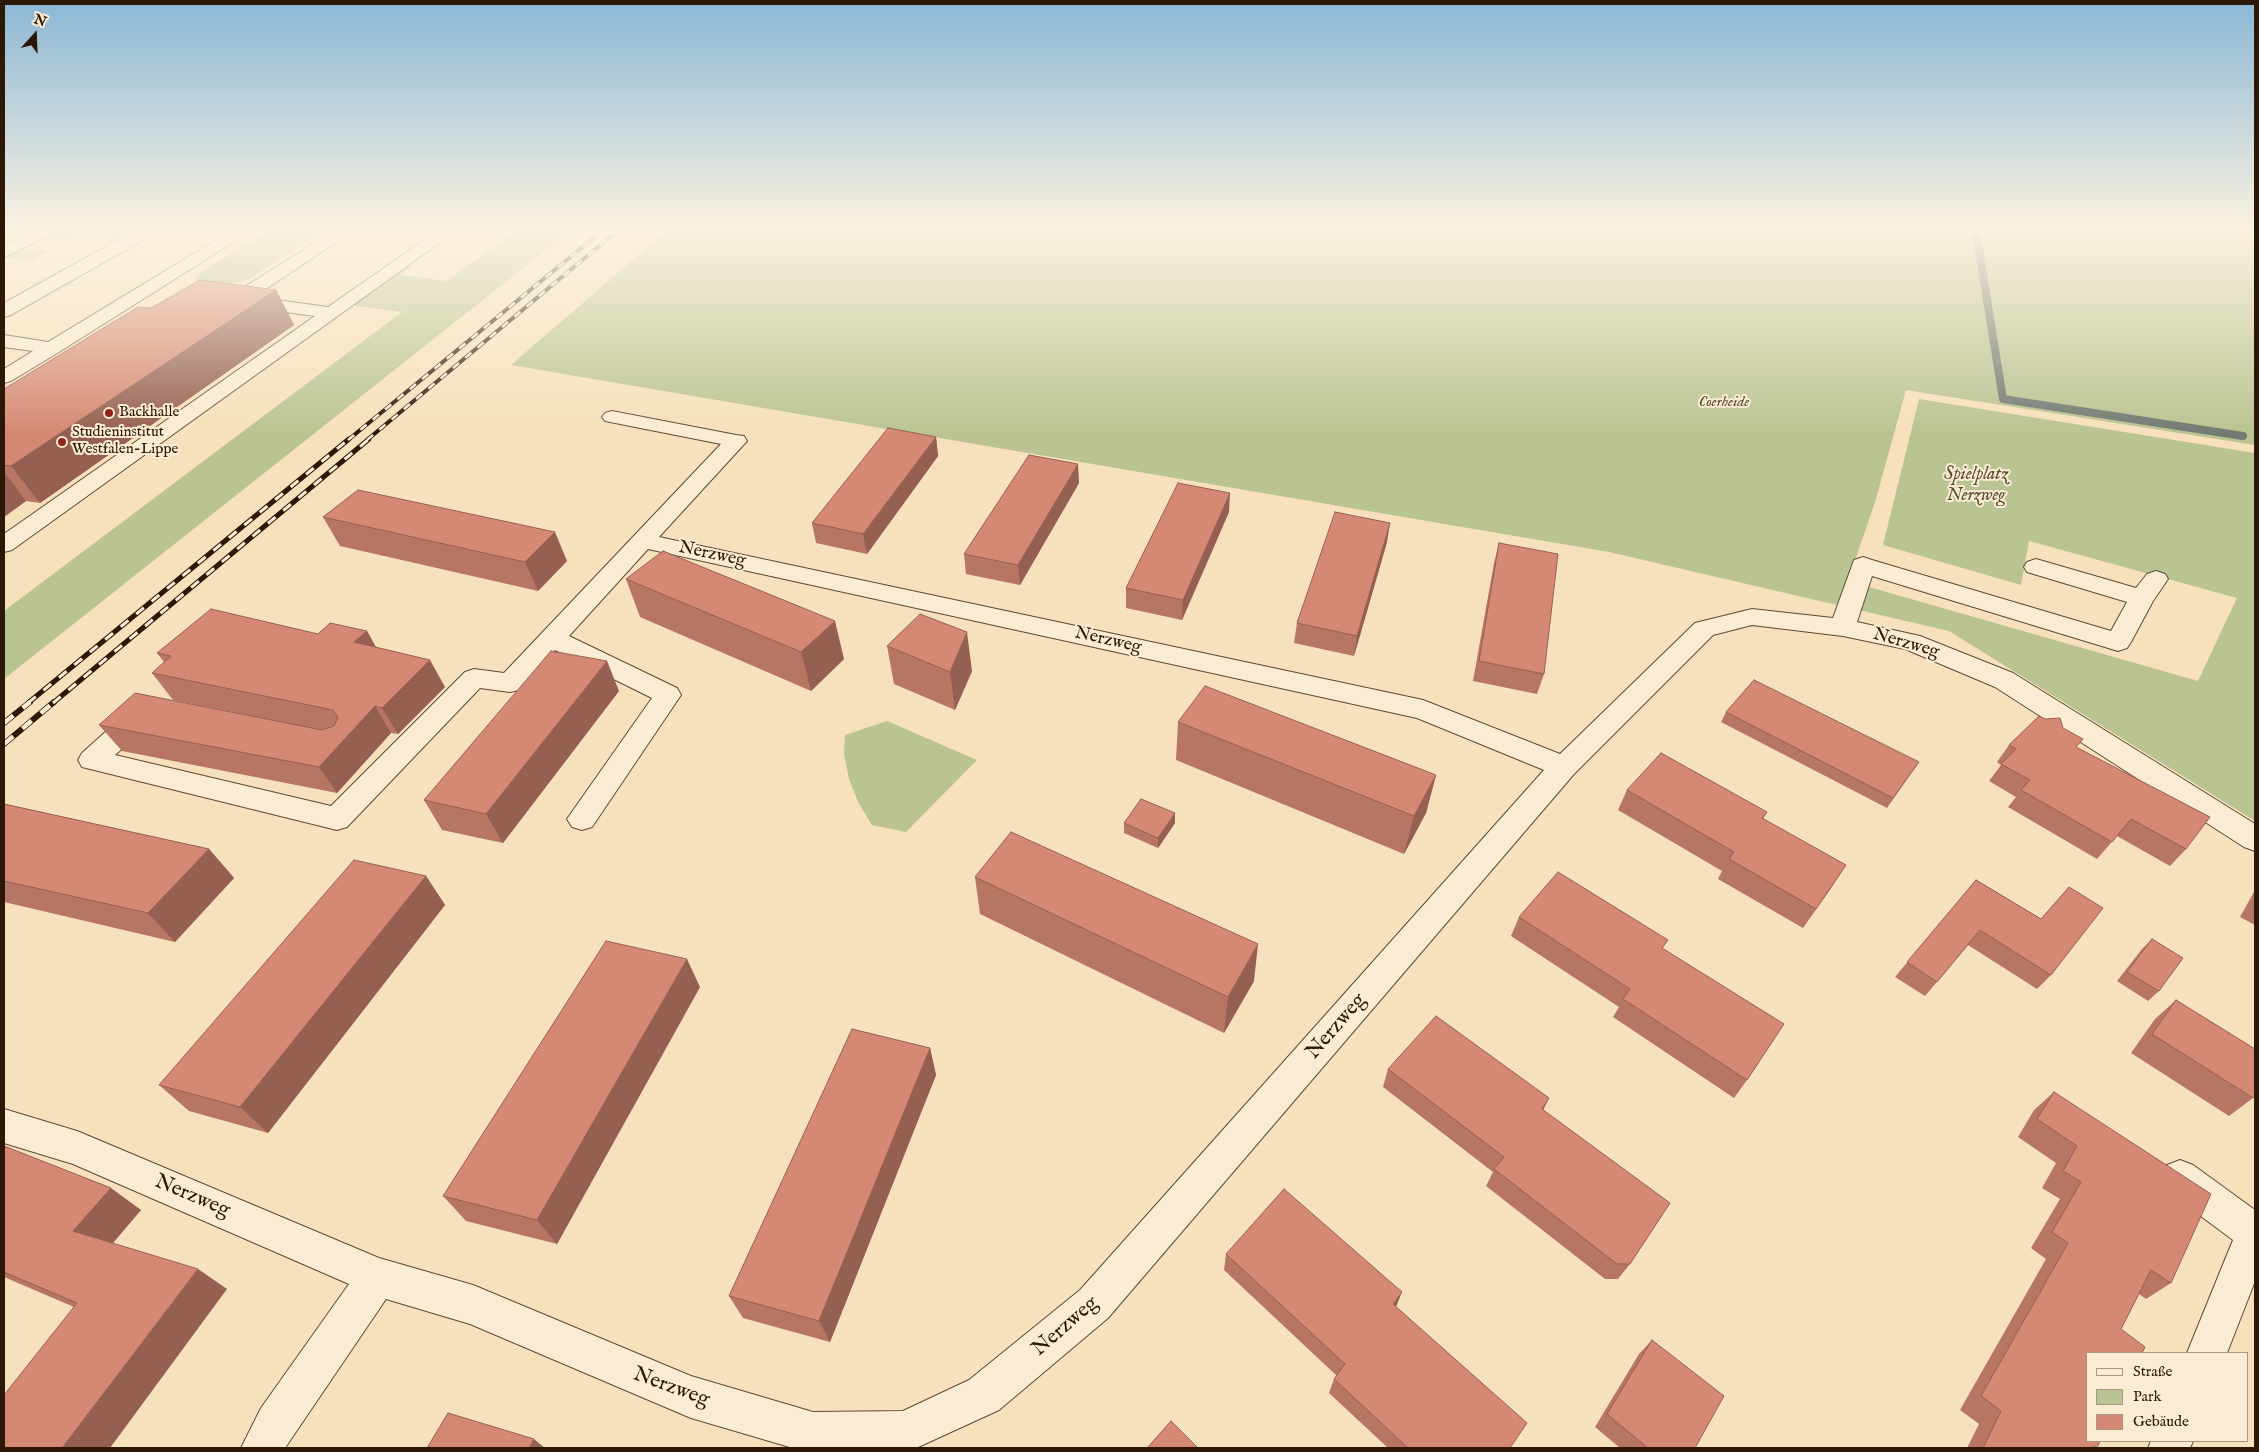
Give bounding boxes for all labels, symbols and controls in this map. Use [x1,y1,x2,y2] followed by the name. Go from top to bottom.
[10,10,60,60] north arrow
[31,10,49,31] text: N
[1699,394,1749,412] park label: Coerheide
[119,404,179,422] place label: Backhalle
[103,407,115,419] marker: Backhalle
[72,424,178,459] place label: Studieninstitut Westfalen-Lippe
[56,436,68,448] marker: Studieninstitut Westfalen-Lippe
[1944,464,2008,506] park label: Spielplatz Nerzweg
[676,537,748,573] street label: Nerzweg
[1072,623,1144,659] street label: Nerzweg
[1870,624,1942,664] street label: Nerzweg
[1301,989,1373,1065] street label: Nerzweg
[151,1170,233,1224] street label: Nerzweg
[1028,1291,1104,1363] street label: Nerzweg
[2086,1352,2249,1442] legend
[2133,1362,2172,1381] text: Straße
[629,1363,713,1413] street label: Nerzweg
[2133,1387,2162,1406] text: Park
[2133,1412,2189,1431] text: Gebäude

